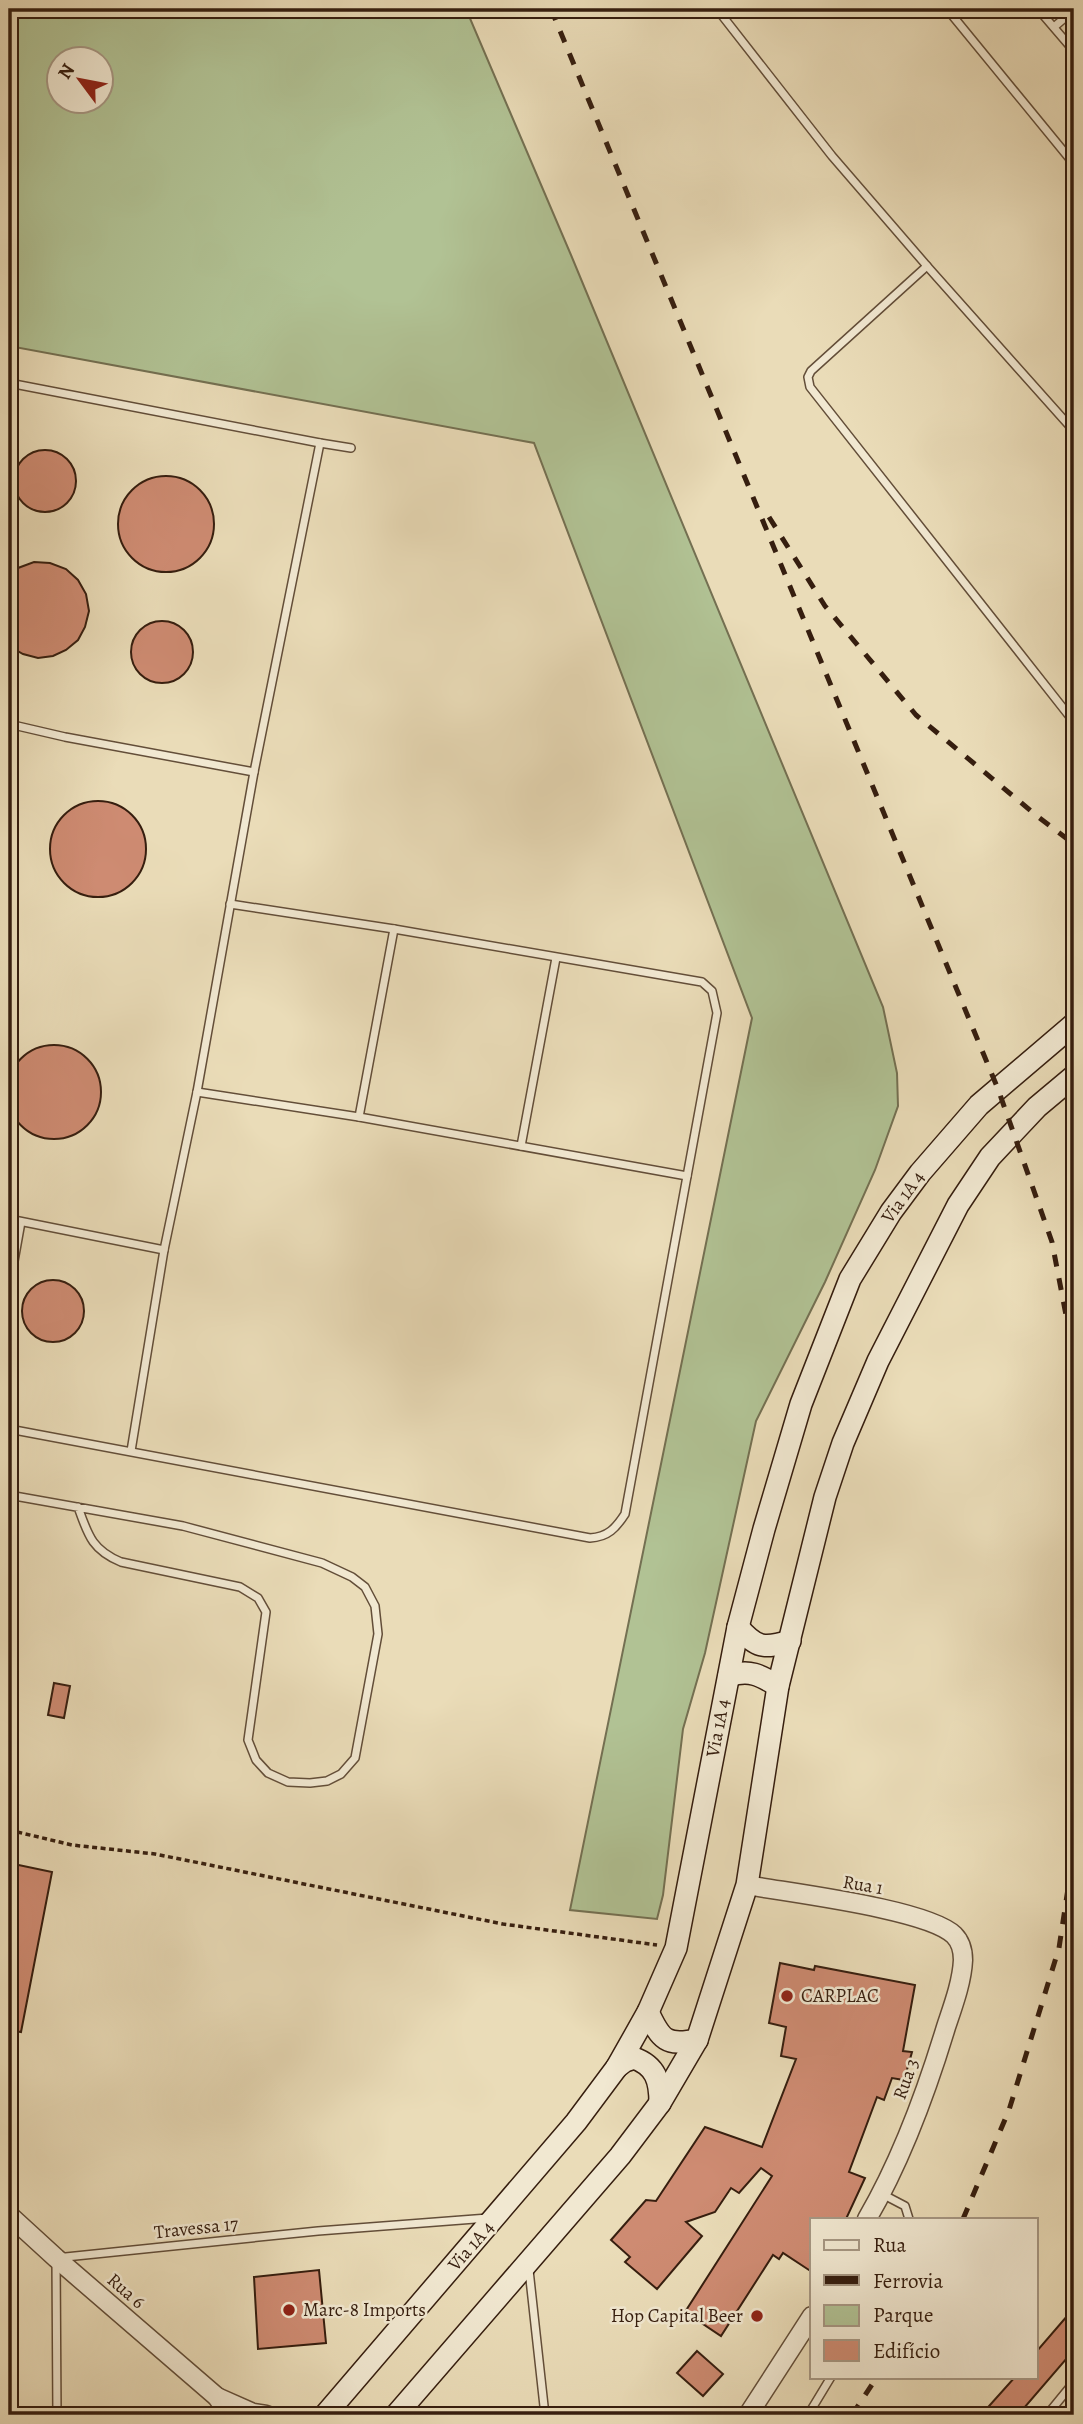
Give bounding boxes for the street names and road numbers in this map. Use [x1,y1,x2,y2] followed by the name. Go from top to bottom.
[875,1165,931,1229] street label: Via 1A 4
[699,1696,736,1760] street label: Via 1A 4
[841,1869,886,1901] street label: Rua 1
[887,2055,925,2103] street label: Rua 3
[153,2211,239,2245] street label: Travessa 17
[441,2215,500,2277] street label: Via 1A 4
[101,2267,151,2315] street label: Rua 6

